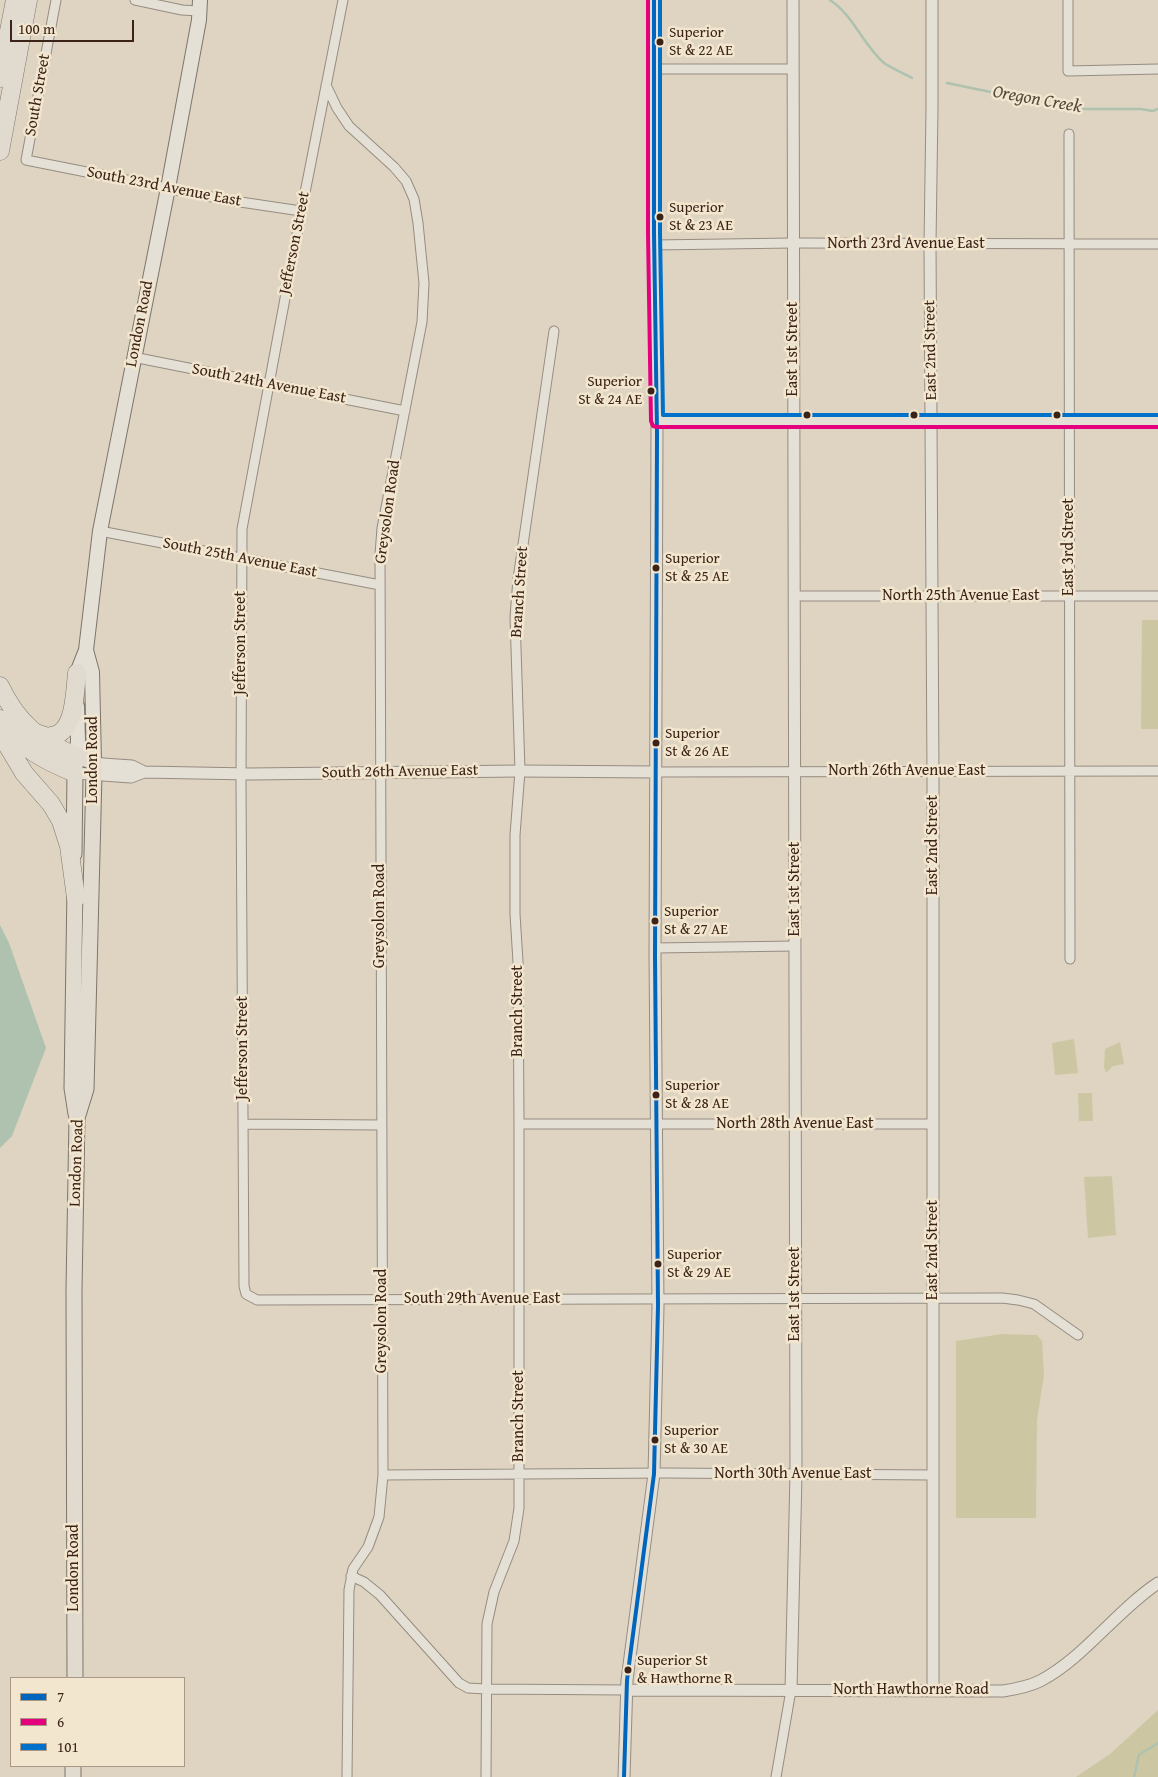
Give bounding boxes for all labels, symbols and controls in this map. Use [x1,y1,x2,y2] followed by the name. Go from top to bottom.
[12,10,136,42] scale bar
[18,18,55,39] text: 100 m
[669,24,733,59] place label: Superior St & 22 AE
[655,37,665,47] marker: Superior St & 22 AE
[21,52,55,138] street label: South Street
[991,82,1083,118] water label: Oregon Creek
[85,163,243,211] street label: South 23rd Avenue East
[276,190,314,296] street label: Jefferson Street
[669,199,733,234] place label: Superior St & 23 AE
[655,212,665,222] marker: Superior St & 23 AE
[827,234,985,254] street label: North 23rd Avenue East
[122,279,158,369] street label: London Road
[921,300,941,400] street label: East 2nd Street
[783,302,803,396] street label: East 1st Street
[190,360,348,408] street label: South 24th Avenue East
[578,373,642,408] place label: Superior St & 24 AE
[646,386,656,396] marker: Superior St & 24 AE
[802,410,812,420] unlabelled marker
[909,410,919,420] unlabelled marker
[1052,410,1062,420] unlabelled marker
[371,459,405,565] street label: Greysolon Road
[1059,498,1079,596] street label: East 3rd Street
[161,534,319,582] street label: South 25th Avenue East
[507,545,533,639] street label: Branch Street
[665,550,729,585] place label: Superior St & 25 AE
[651,563,661,573] marker: Superior St & 25 AE
[882,586,1040,606] street label: North 25th Avenue East
[231,591,251,695] street label: Jefferson Street
[83,716,103,804] street label: London Road
[665,725,729,760] place label: Superior St & 26 AE
[651,738,661,748] marker: Superior St & 26 AE
[321,761,479,783] street label: South 26th Avenue East
[828,761,986,781] street label: North 26th Avenue East
[923,795,943,895] street label: East 2nd Street
[785,842,805,936] street label: East 1st Street
[370,864,390,968] street label: Greysolon Road
[664,903,728,938] place label: Superior St & 27 AE
[650,916,660,926] marker: Superior St & 27 AE
[508,965,528,1057] street label: Branch Street
[233,996,253,1100] street label: Jefferson Street
[665,1077,729,1112] place label: Superior St & 28 AE
[651,1090,661,1100] marker: Superior St & 28 AE
[716,1114,874,1134] street label: North 28th Avenue East
[66,1119,88,1207] street label: London Road
[923,1200,943,1300] street label: East 2nd Street
[667,1246,731,1281] place label: Superior St & 29 AE
[785,1247,805,1341] street label: East 1st Street
[653,1259,663,1269] marker: Superior St & 29 AE
[372,1269,392,1373] street label: Greysolon Road
[404,1289,560,1309] street label: South 29th Avenue East
[509,1370,529,1462] street label: Branch Street
[664,1422,728,1457] place label: Superior St & 30 AE
[650,1435,660,1445] marker: Superior St & 30 AE
[714,1464,872,1484] street label: North 30th Avenue East
[64,1524,84,1612] street label: London Road
[637,1652,733,1687] place label: Superior St & Hawthorne R
[623,1665,633,1675] marker: Superior St & Hawthorne R
[10,1677,185,1767] legend
[833,1680,989,1700] street label: North Hawthorne Road
[57,1686,64,1707] text: 7
[57,1711,64,1732] text: 6
[57,1736,79,1757] text: 101

